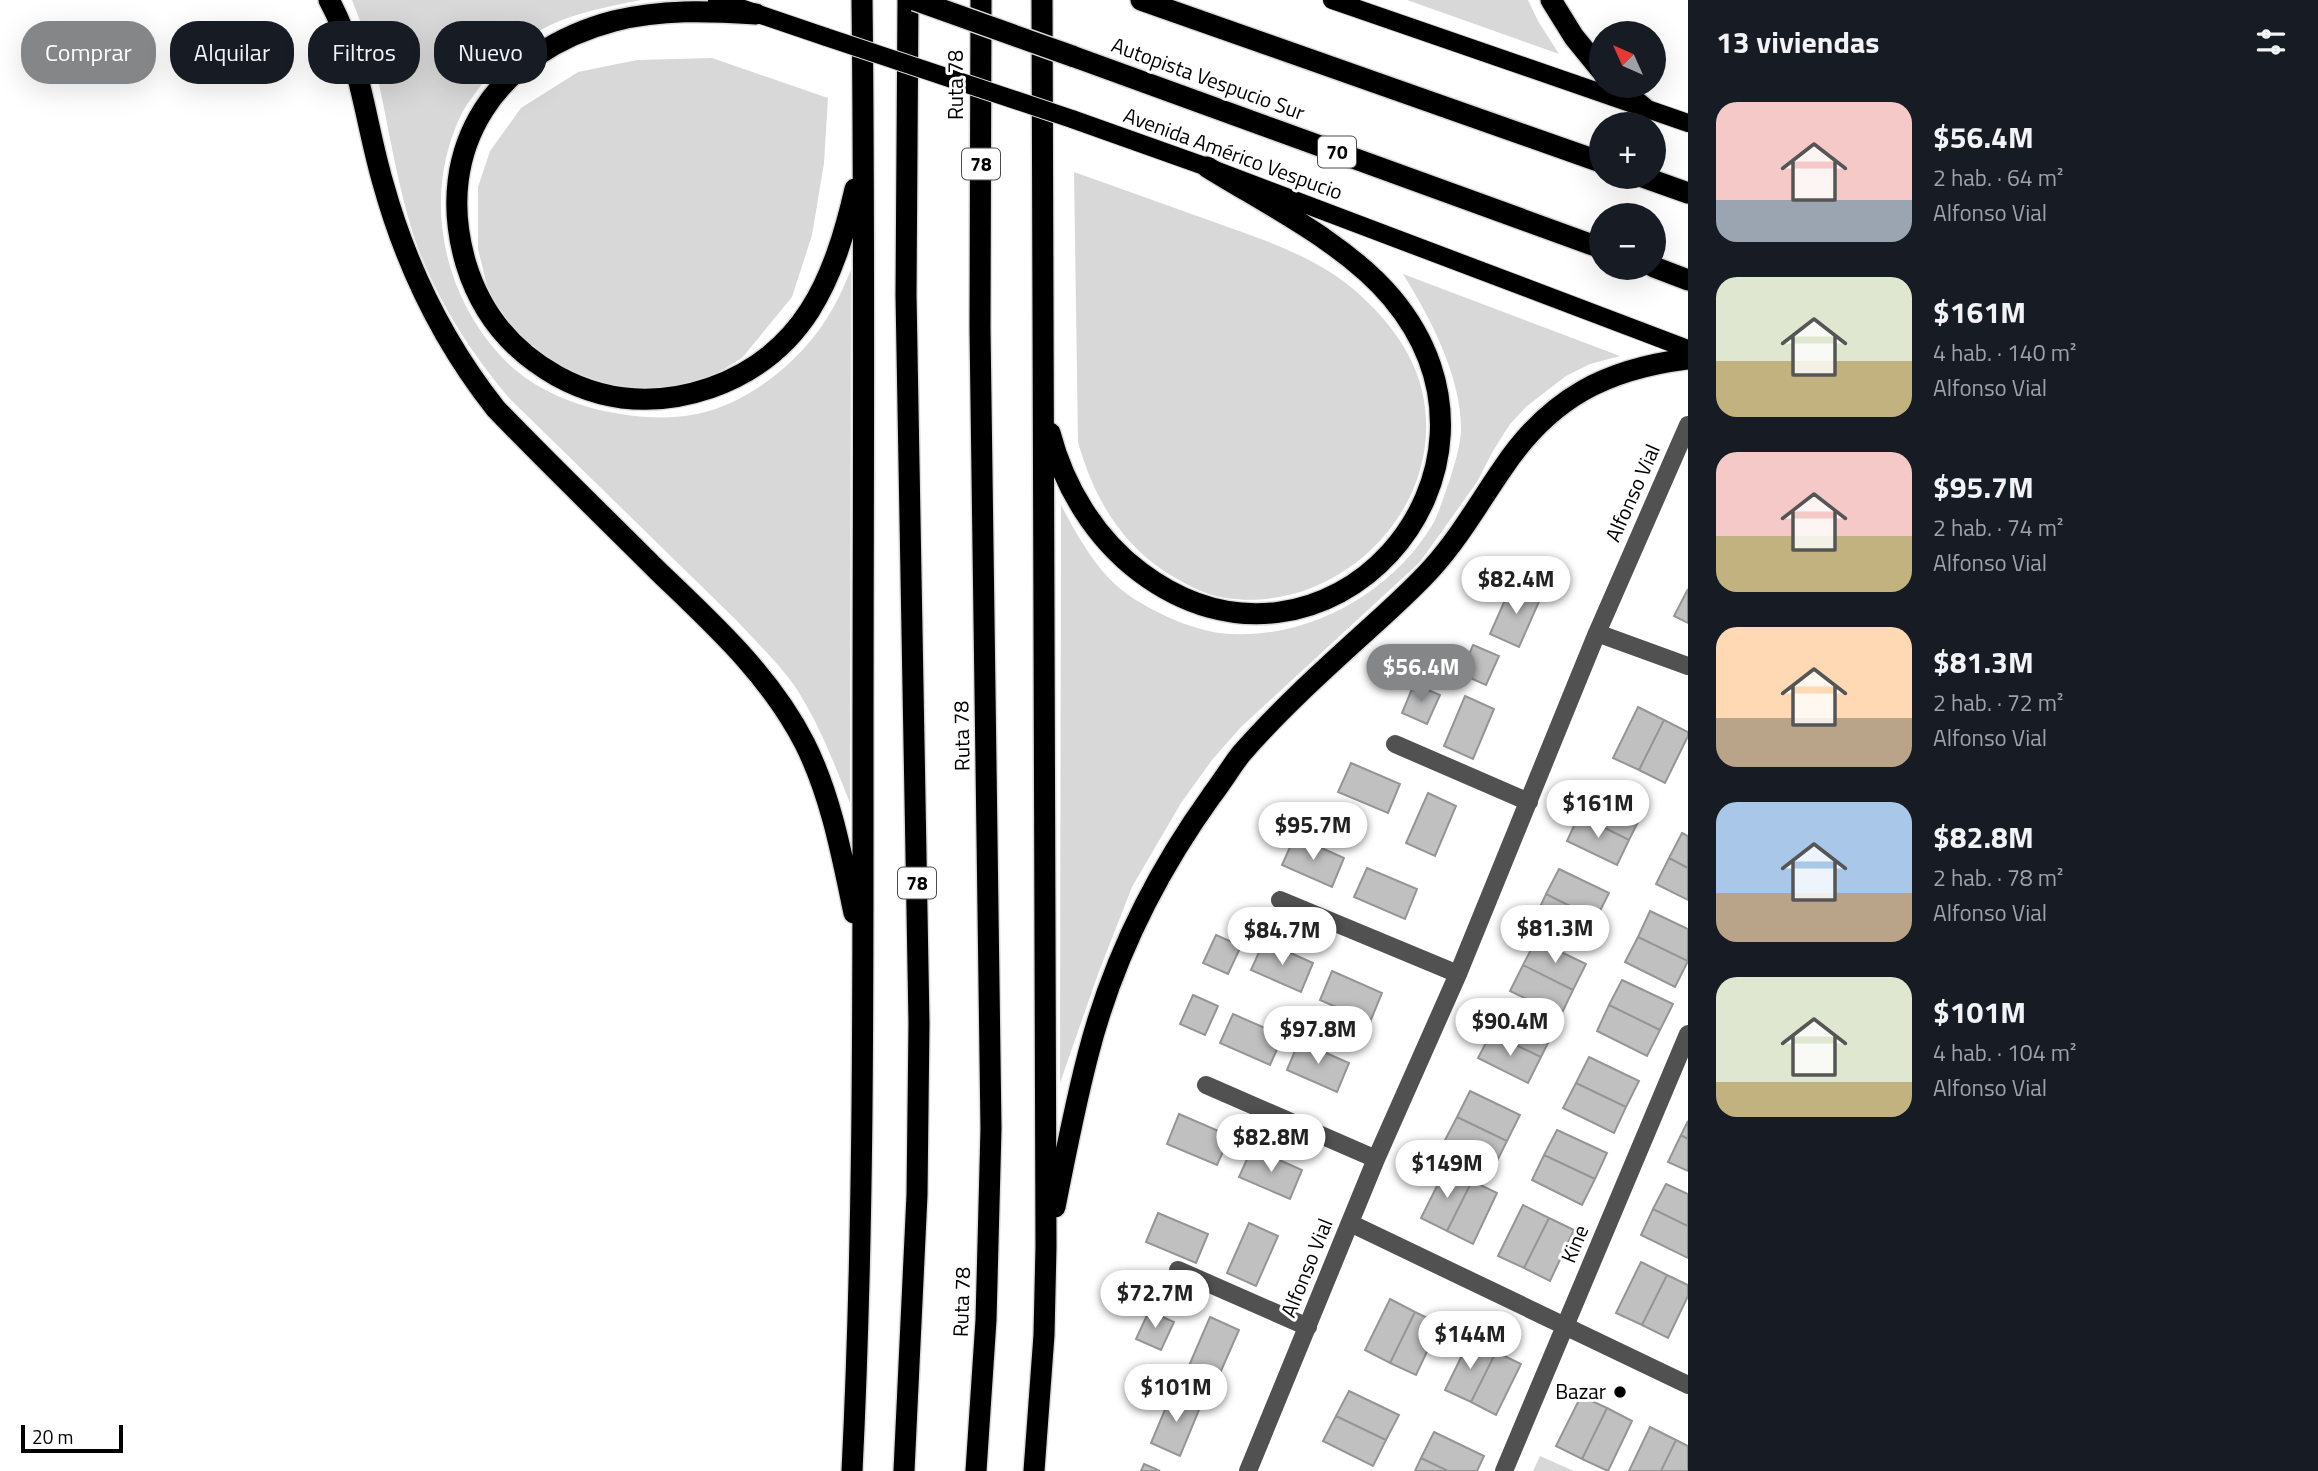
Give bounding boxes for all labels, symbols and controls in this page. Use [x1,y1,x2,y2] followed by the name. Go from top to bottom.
[1716,19,1879,65] text: 13 viviendas
[21,21,156,84] chip: Comprar
[170,21,294,84] chip: Alquilar
[308,21,420,84] chip: Filtros
[434,21,547,84] chip: Nuevo
[1589,21,1666,98] north arrow
[1589,21,1666,280] map controls
[2252,23,2290,61] icon: filters
[1107,28,1309,128] street label: Autopista Vespucio Sur
[939,50,971,120] street label: Ruta 78
[1119,99,1347,208] street label: Avenida Américo Vespucio
[1589,112,1666,189] button: +
[1933,114,2034,160] text: $56.4M
[1772,130,1856,214] icon: home
[1318,136,1356,168] road number: 70
[962,148,1000,180] road number: 78
[1933,160,2063,195] text: 2 hab. · 64 m²
[1933,195,2047,230] text: Alfonso Vial
[1589,203,1666,280] button: −
[1933,289,2026,335] text: $161M
[1772,305,1856,389] icon: home
[1933,335,2076,370] text: 4 hab. · 140 m²
[1933,370,2047,405] text: Alfonso Vial
[1596,439,1668,547] street label: Alfonso Vial
[1933,464,2034,510] text: $95.7M
[1772,480,1856,564] icon: home
[1933,510,2063,545] text: 2 hab. · 74 m²
[1933,545,2047,580] text: Alfonso Vial
[1459,556,1573,616] pin: $82.4M
[1477,561,1555,596] text: $82.4M
[1933,639,2034,685] text: $81.3M
[1364,644,1478,704] pin: $56.4M
[1382,649,1460,684] text: $56.4M
[1772,655,1856,739] icon: home
[1933,685,2063,720] text: 2 hab. · 72 m²
[944,700,978,771] street label: Ruta 78
[1933,720,2047,755] text: Alfonso Vial
[1549,780,1647,840] pin: $161M
[1562,785,1634,820] text: $161M
[1256,802,1370,862] pin: $95.7M
[1274,807,1352,842] text: $95.7M
[1933,814,2034,860] text: $82.8M
[1772,830,1856,914] icon: home
[1933,860,2063,895] text: 2 hab. · 78 m²
[898,868,936,898] road number: 78
[1933,895,2047,930] text: Alfonso Vial
[1498,906,1612,965] pin: $81.3M
[1225,908,1339,967] pin: $84.7M
[1516,910,1594,945] text: $81.3M
[1243,912,1321,947] text: $84.7M
[1933,989,2026,1035] text: $101M
[1453,998,1567,1058] pin: $90.4M
[1471,1003,1549,1038] text: $90.4M
[1772,1005,1856,1089] icon: home
[1261,1006,1375,1066] pin: $97.8M
[1279,1011,1357,1046] text: $97.8M
[1933,1035,2076,1070] text: 4 hab. · 104 m²
[1933,1070,2047,1105] text: Alfonso Vial
[1214,1114,1328,1174] pin: $82.8M
[1232,1119,1310,1154] text: $82.8M
[1398,1140,1496,1200] pin: $149M
[1411,1145,1483,1180] text: $149M
[1272,1213,1340,1322] street label: Alfonso Vial
[1552,1220,1596,1268] street label: Kine
[944,1266,978,1338] street label: Ruta 78
[1098,1270,1212,1330] pin: $72.7M
[1116,1275,1194,1310] text: $72.7M
[1421,1312,1519,1371] pin: $144M
[1434,1316,1506,1351] text: $144M
[1127,1364,1225,1424] pin: $101M
[1140,1369,1212,1404] text: $101M
[1555,1375,1606,1407] place label: Bazar
[1612,1384,1628,1400] marker: Bazar
[21,1422,122,1454] scale bar
[32,1422,73,1451] text: 20 m

